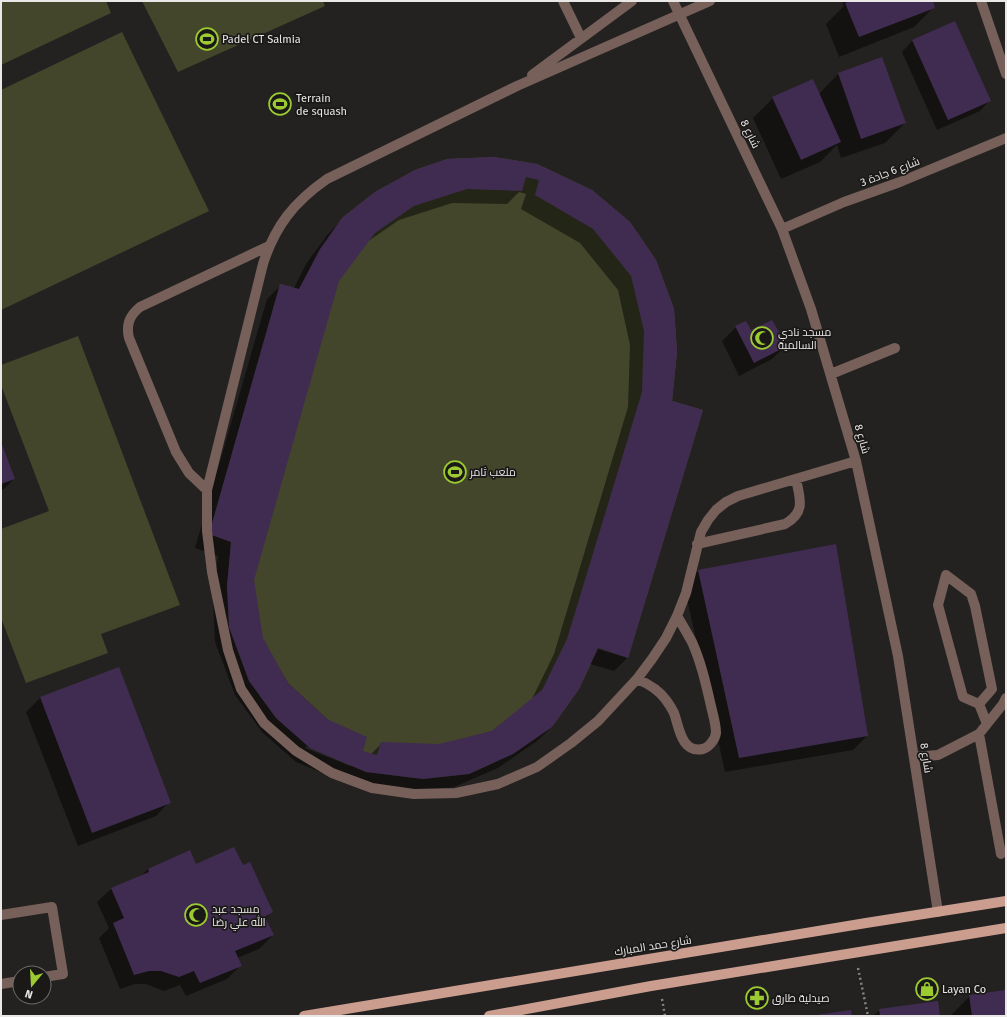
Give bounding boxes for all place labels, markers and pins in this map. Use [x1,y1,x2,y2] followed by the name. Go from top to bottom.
[194,26,220,52] sports icon: Padel CT Salmia
[222,33,301,46] place label: Padel CT Salmia
[267,91,293,117] sports icon: Terrain de squash
[296,92,347,118] place label: Terrain de squash
[749,325,775,351] mosque icon: مسجد نادي السالمية
[778,326,831,352] place label: مسجد نادي السالمية
[442,459,468,485] sports icon: ملعب ثامر
[469,466,516,479] place label: ملعب ثامر
[183,902,209,928] mosque icon: مسجد عبد الله علي رضا
[212,903,266,931] place label: مسجد عبد الله علي رضا
[914,976,940,1002] shop icon: Layan Co
[942,983,986,996] place label: Layan Co
[744,985,770,1011] pharmacy icon: صيدلية طارق
[772,992,829,1005] place label: صيدلية طارق

